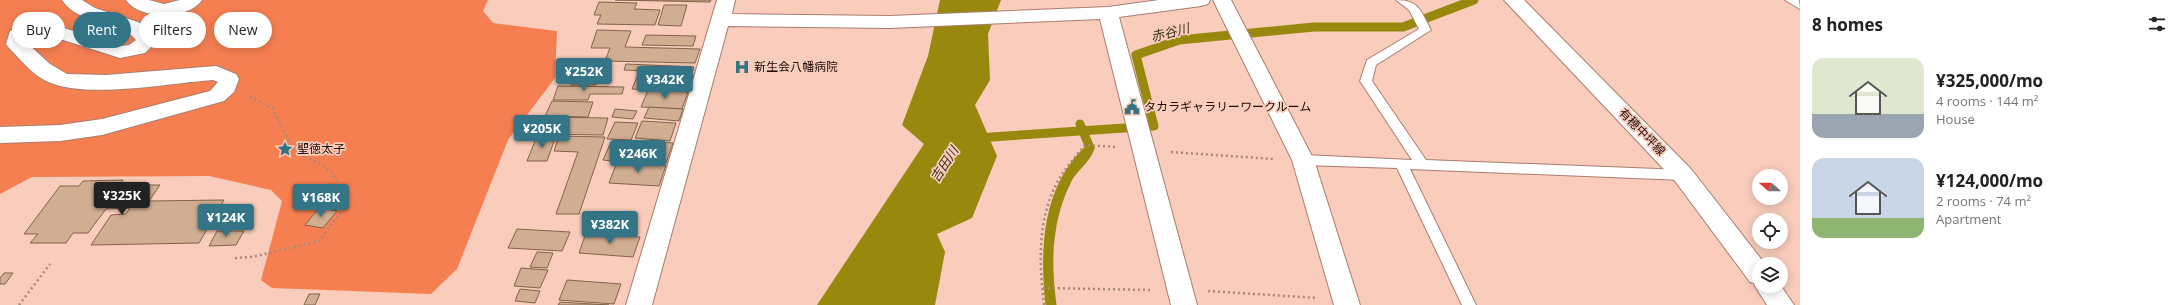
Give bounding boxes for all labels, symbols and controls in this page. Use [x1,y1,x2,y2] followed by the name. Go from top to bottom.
[12,12,65,48] chip: Buy
[73,12,131,48] chip: Rent
[139,12,206,48] chip: Filters
[214,12,272,48] chip: New
[1812,13,1883,36] text: 8 homes
[2146,13,2168,35] icon: filters
[1149,18,1193,45] water label: 赤谷川
[556,58,612,92] pin: ¥252K
[733,58,751,76] hospital icon: 新生会八幡病院
[754,58,838,75] place label: 新生会八幡病院
[565,62,603,80] text: ¥252K
[637,66,693,100] pin: ¥342K
[1936,69,2043,92] text: ¥325,000/mo
[646,70,684,88] text: ¥342K
[1844,74,1892,122] icon: home
[1936,92,2038,110] text: 4 rooms · 144 m²
[1123,98,1141,116] public building icon: タカラギャラリーワークルーム
[1144,98,1311,115] place label: タカラギャラリーワークルーム
[1615,104,1669,159] street label: 有穂中坪線
[1936,110,1975,128] text: House
[514,115,570,149] pin: ¥205K
[523,119,561,137] text: ¥205K
[276,140,294,158] place icon: 聖徳太子
[297,140,345,157] place label: 聖徳太子
[610,140,666,174] pin: ¥246K
[926,141,963,185] water label: 吉田川
[619,144,657,162] text: ¥246K
[1752,169,1788,205] north arrow
[1752,169,1788,293] map controls
[1936,169,2043,192] text: ¥124,000/mo
[1844,174,1892,222] icon: home
[94,182,150,216] pin: ¥325K
[293,184,349,218] pin: ¥168K
[103,186,141,204] text: ¥325K
[302,188,340,206] text: ¥168K
[1936,192,2031,210] text: 2 rooms · 74 m²
[198,204,254,238] pin: ¥124K
[207,208,245,226] text: ¥124K
[1936,210,2001,228] text: Apartment
[582,211,638,245] pin: ¥382K
[1752,213,1788,249] button: locate
[591,215,629,233] text: ¥382K
[1752,257,1788,293] button: layers

